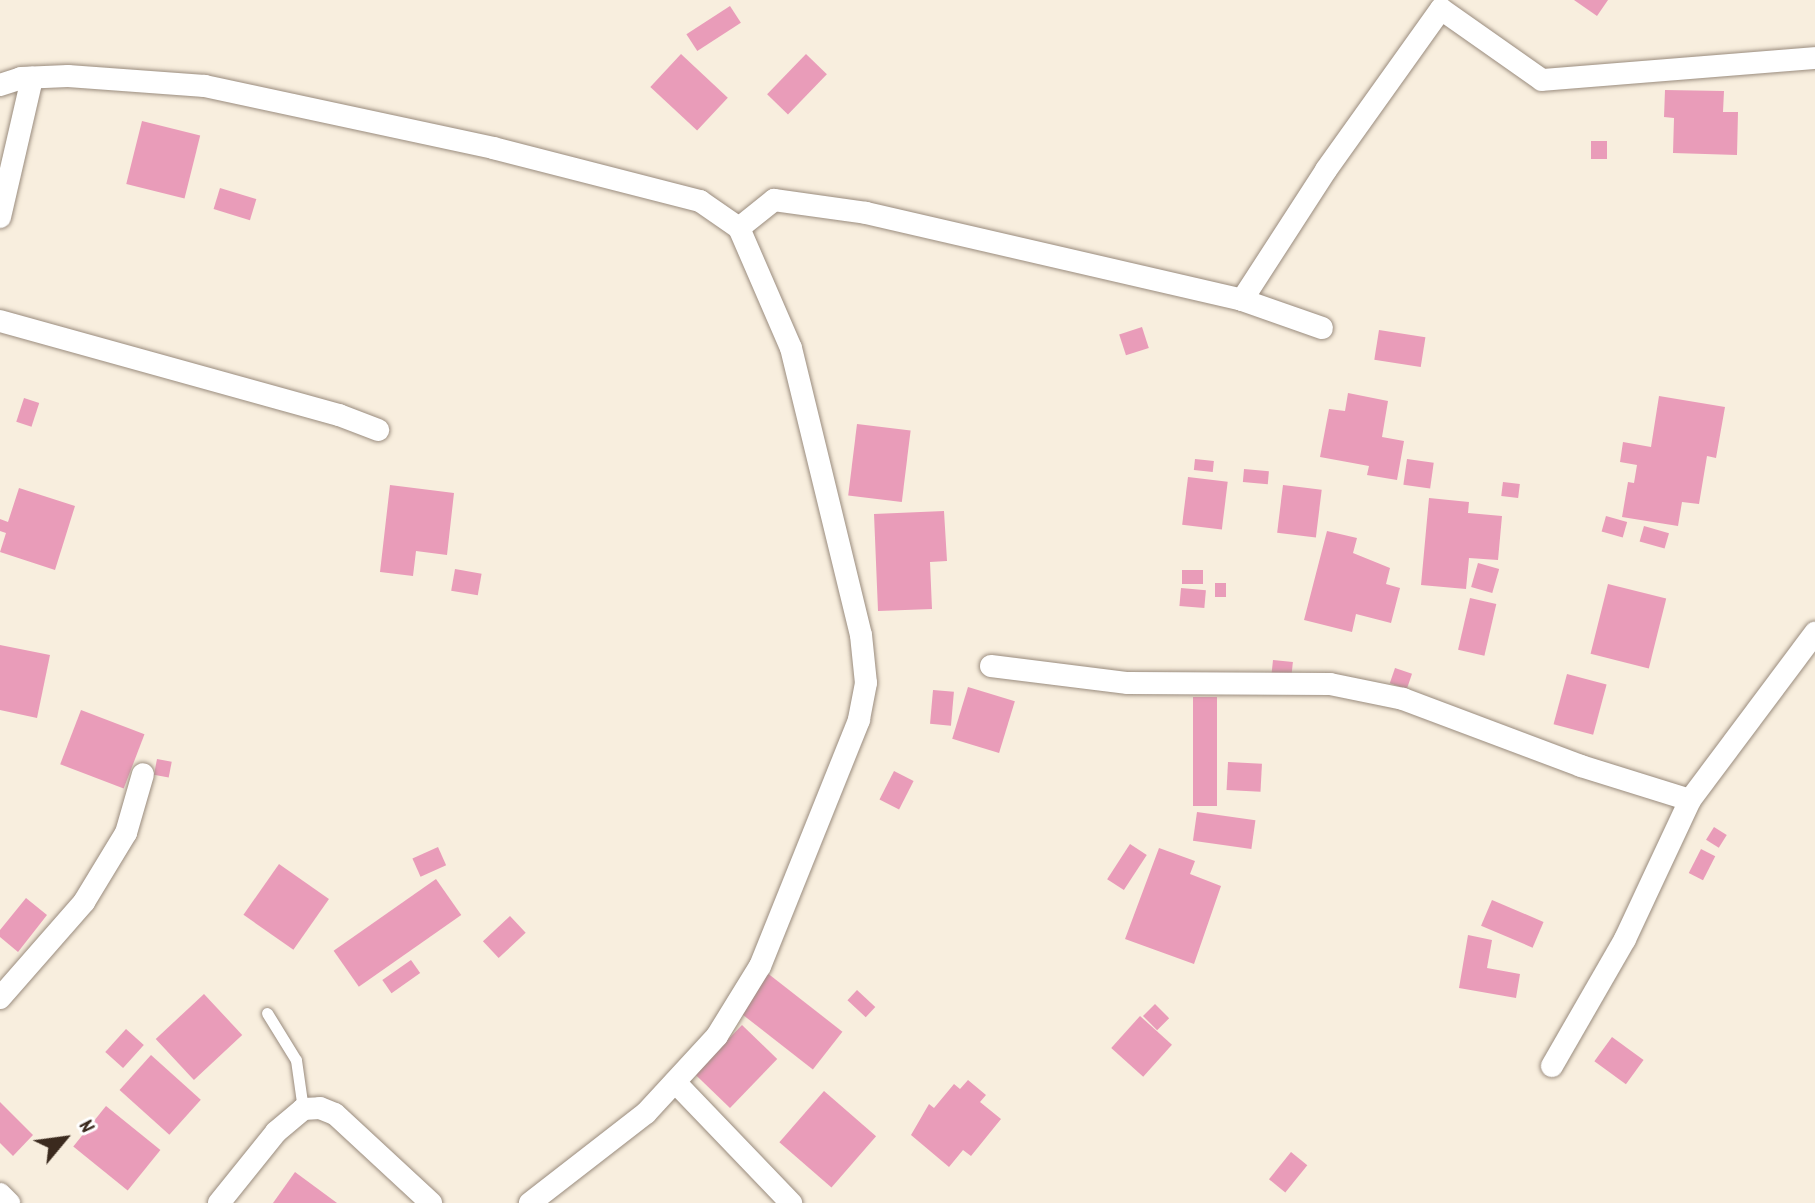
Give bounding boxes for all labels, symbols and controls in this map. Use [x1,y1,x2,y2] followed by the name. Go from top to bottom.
[24,1099,104,1179] north arrow
[69,1115,102,1139] text: N

